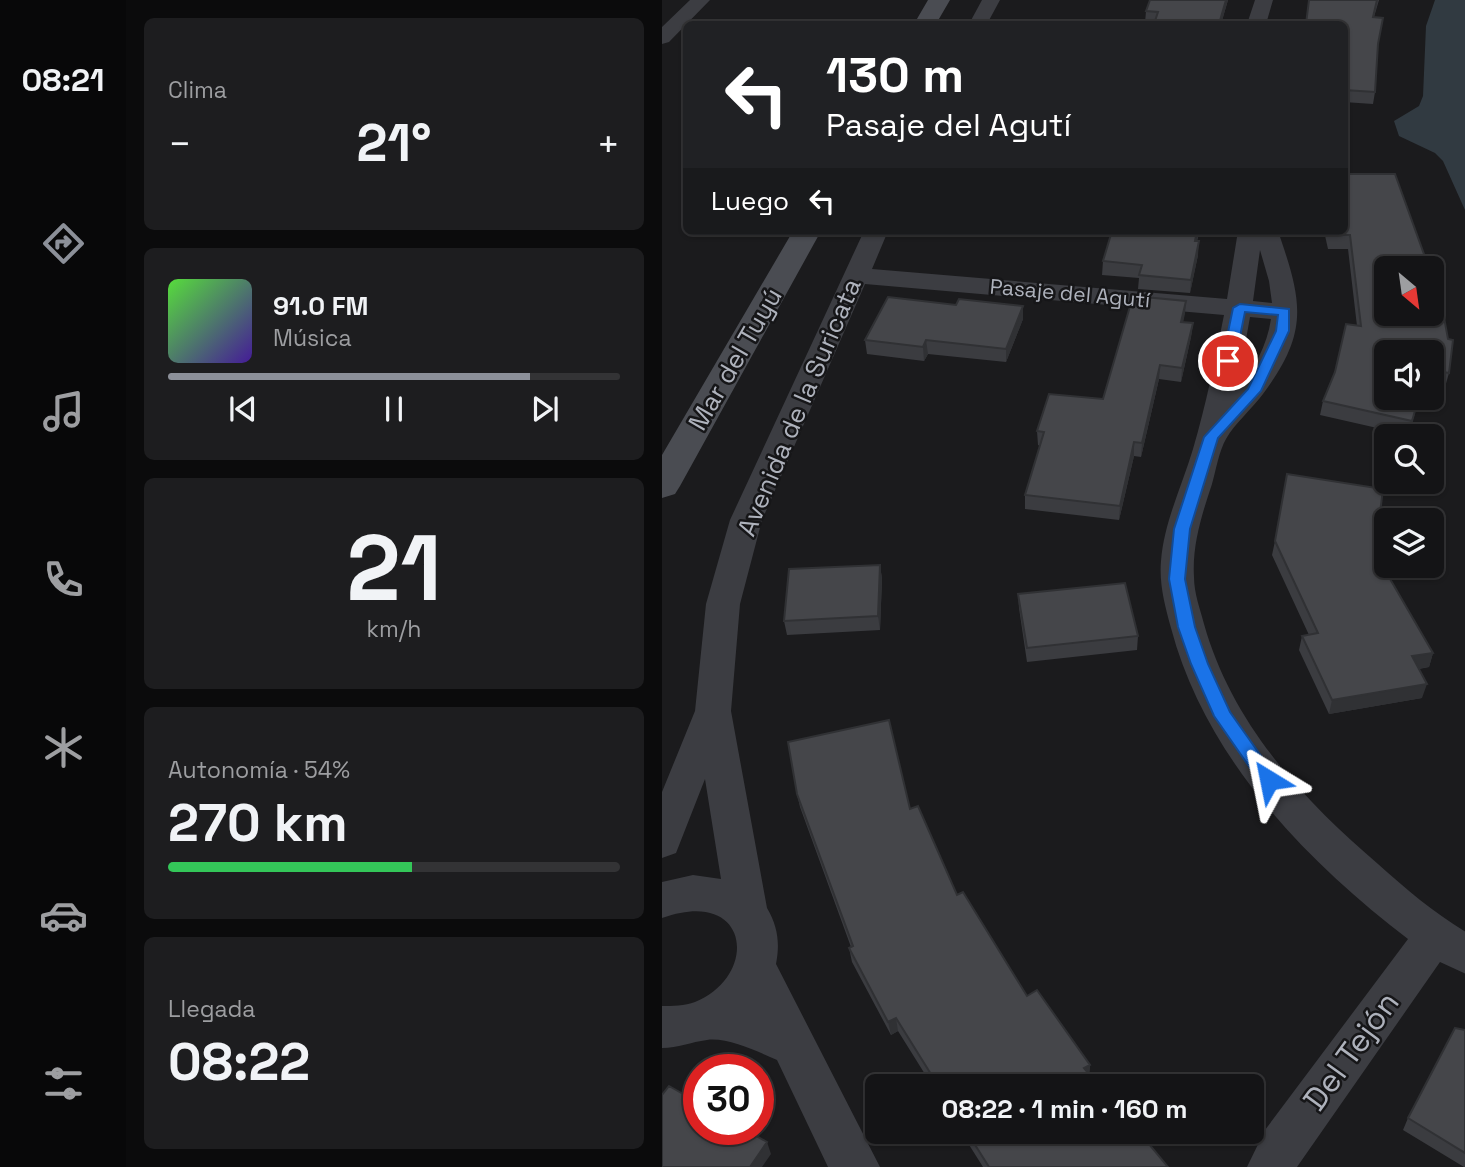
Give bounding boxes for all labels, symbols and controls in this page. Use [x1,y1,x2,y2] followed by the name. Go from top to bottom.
[826,44,964,106] text: 130 m
[711,49,802,140] icon: left
[22,60,104,100] text: 08:21
[168,75,227,105] text: Clima
[826,105,1071,145] text: Pasaje del Agutí
[357,110,431,176] text: 21°
[168,120,192,168] text: −
[596,120,620,168] text: +
[803,182,841,220] icon: left
[711,184,789,218] text: Luego
[39,219,88,268] icon: directions
[1374,256,1444,326] north arrow
[1374,256,1444,578] map controls
[729,273,869,541] street label: Avenida de la Suricata
[989,273,1152,314] street label: Pasaje del Agutí
[680,281,790,437] street label: Mar del Tuyú
[273,289,369,323] text: 91.0 FM
[273,323,352,353] text: Música
[1198,331,1258,391] pin
[1374,340,1444,410] button: sound
[1209,342,1247,380] icon: arrive
[39,387,88,436] icon: music
[224,390,262,428] icon: previous
[375,390,413,428] icon: pause
[526,390,564,428] icon: next
[1374,424,1444,494] button: search
[1374,508,1444,578] button: layers
[346,510,442,627] text: 21
[39,555,88,604] icon: phone
[367,614,421,644] text: km/h
[39,723,88,772] icon: climate
[1232,743,1306,817] position arrow
[168,755,350,785] text: Autonomía · 54%
[168,790,348,856] text: 270 km
[39,891,88,940] icon: car
[1294,984,1408,1118] street label: Del Tejón
[168,994,256,1024] text: Llegada
[168,1029,310,1095] text: 08:22
[683,1054,774,1145] speed limit sign: 30
[39,1059,88,1108] icon: filters
[942,1092,1187,1126] text: 08:22 · 1 min · 160 m

